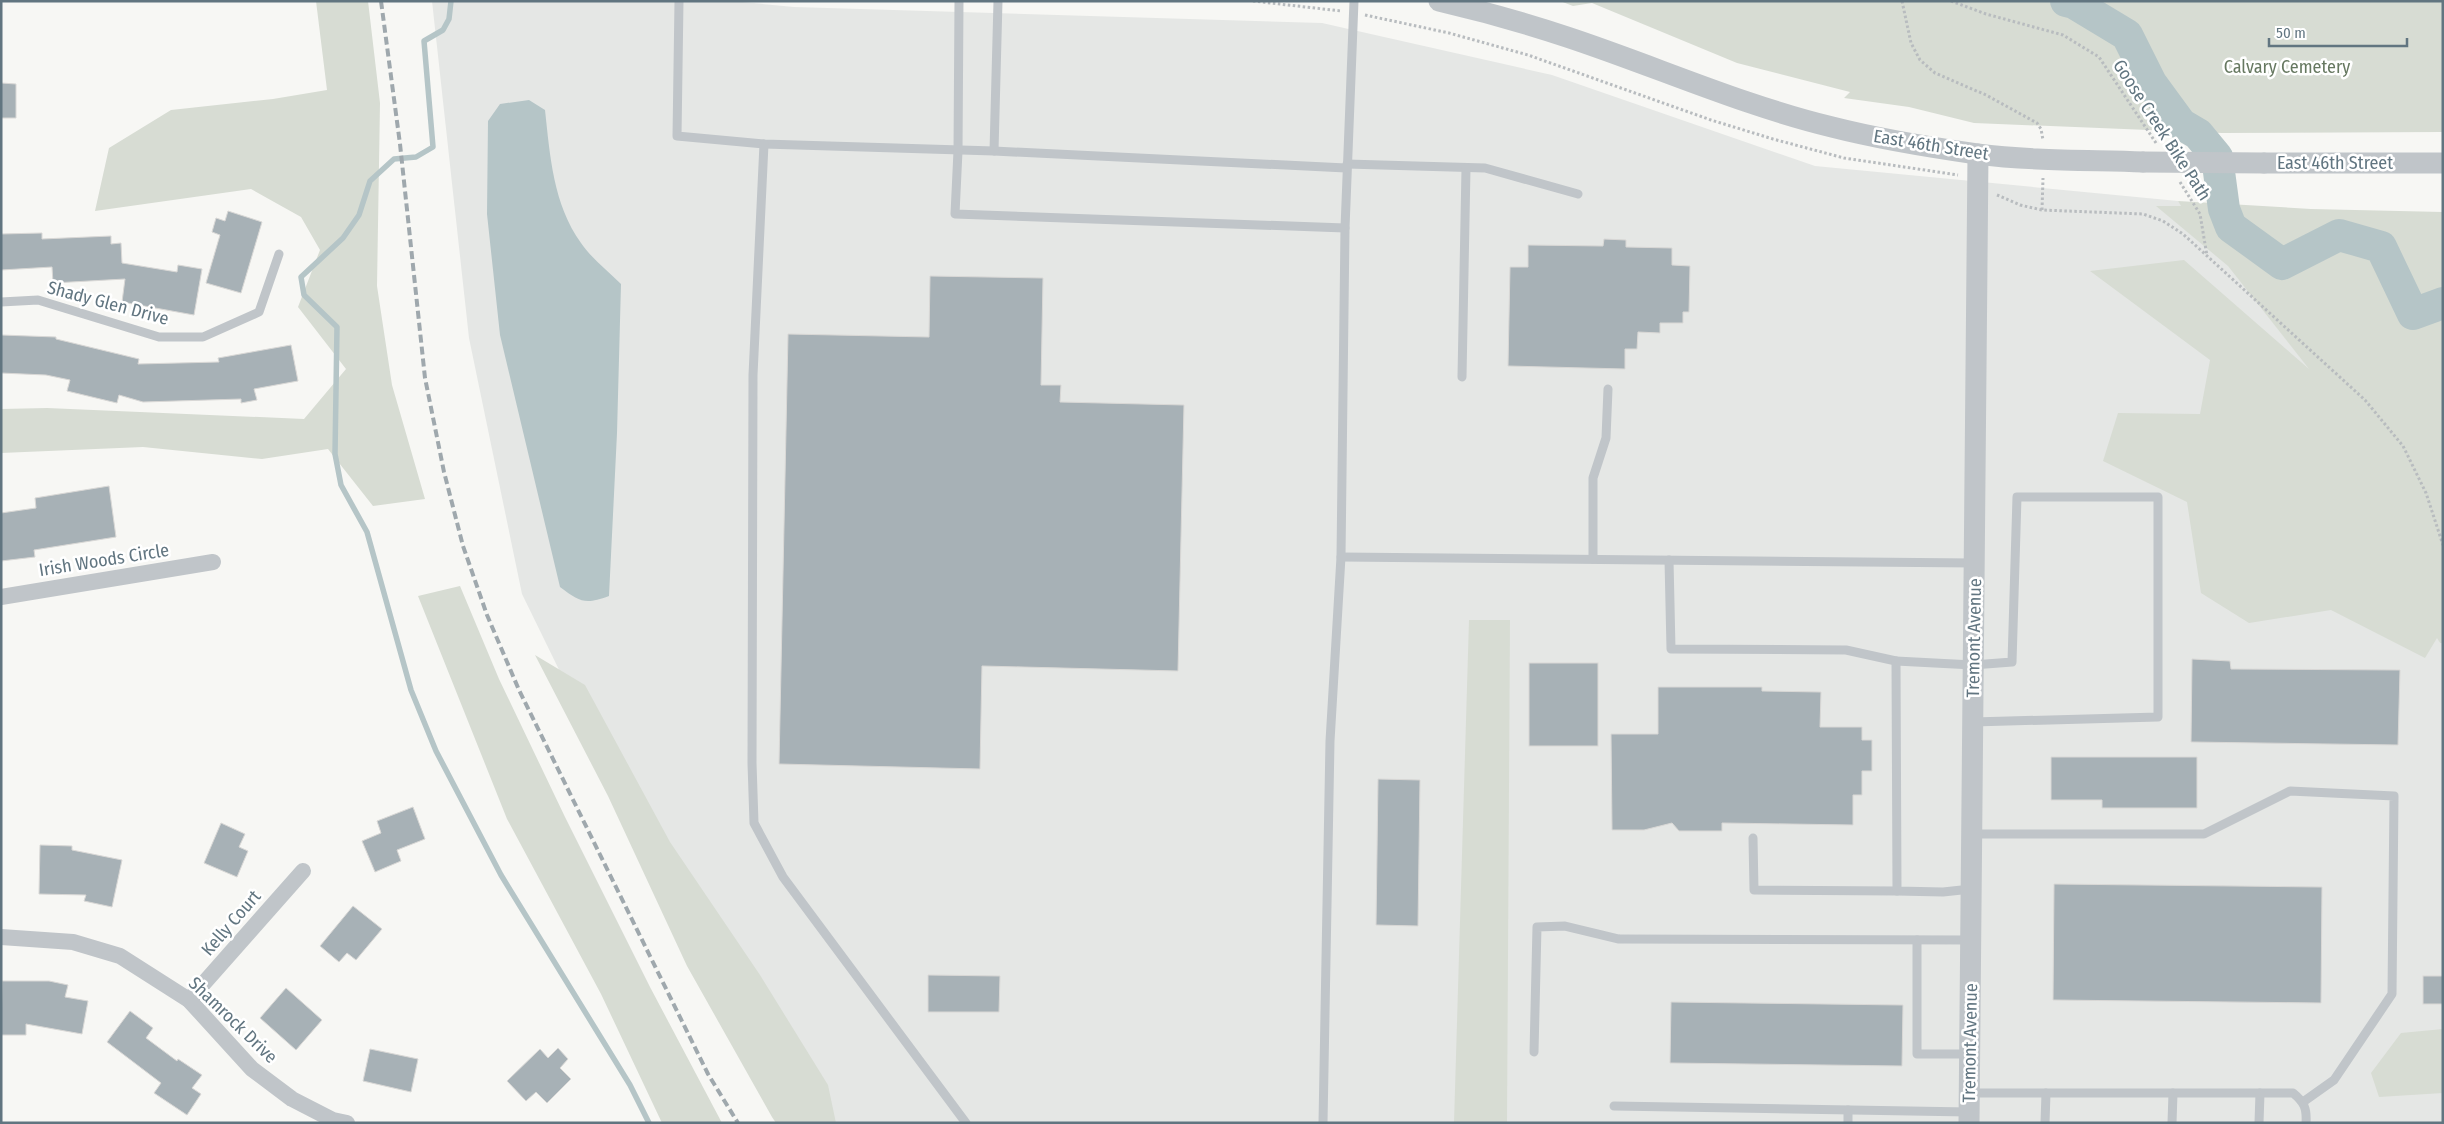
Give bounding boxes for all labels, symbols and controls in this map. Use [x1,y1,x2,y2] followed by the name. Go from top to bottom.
[2269,15,2406,47] scale bar
[2276,24,2306,42] text: 50 m
[2108,55,2216,205] street label: Goose Creek Bike Path
[2224,56,2350,78] park label: Calvary Cemetery
[1872,125,1990,165] street label: East 46th Street
[2277,152,2393,174] street label: East 46th Street
[45,276,171,330] street label: Shady Glen Drive
[37,539,171,581] street label: Irish Woods Circle
[1962,578,1986,698] street label: Tremont Avenue
[197,886,265,960] street label: Kelly Court
[184,972,282,1068] street label: Shamrock Drive
[1958,983,1982,1103] street label: Tremont Avenue

